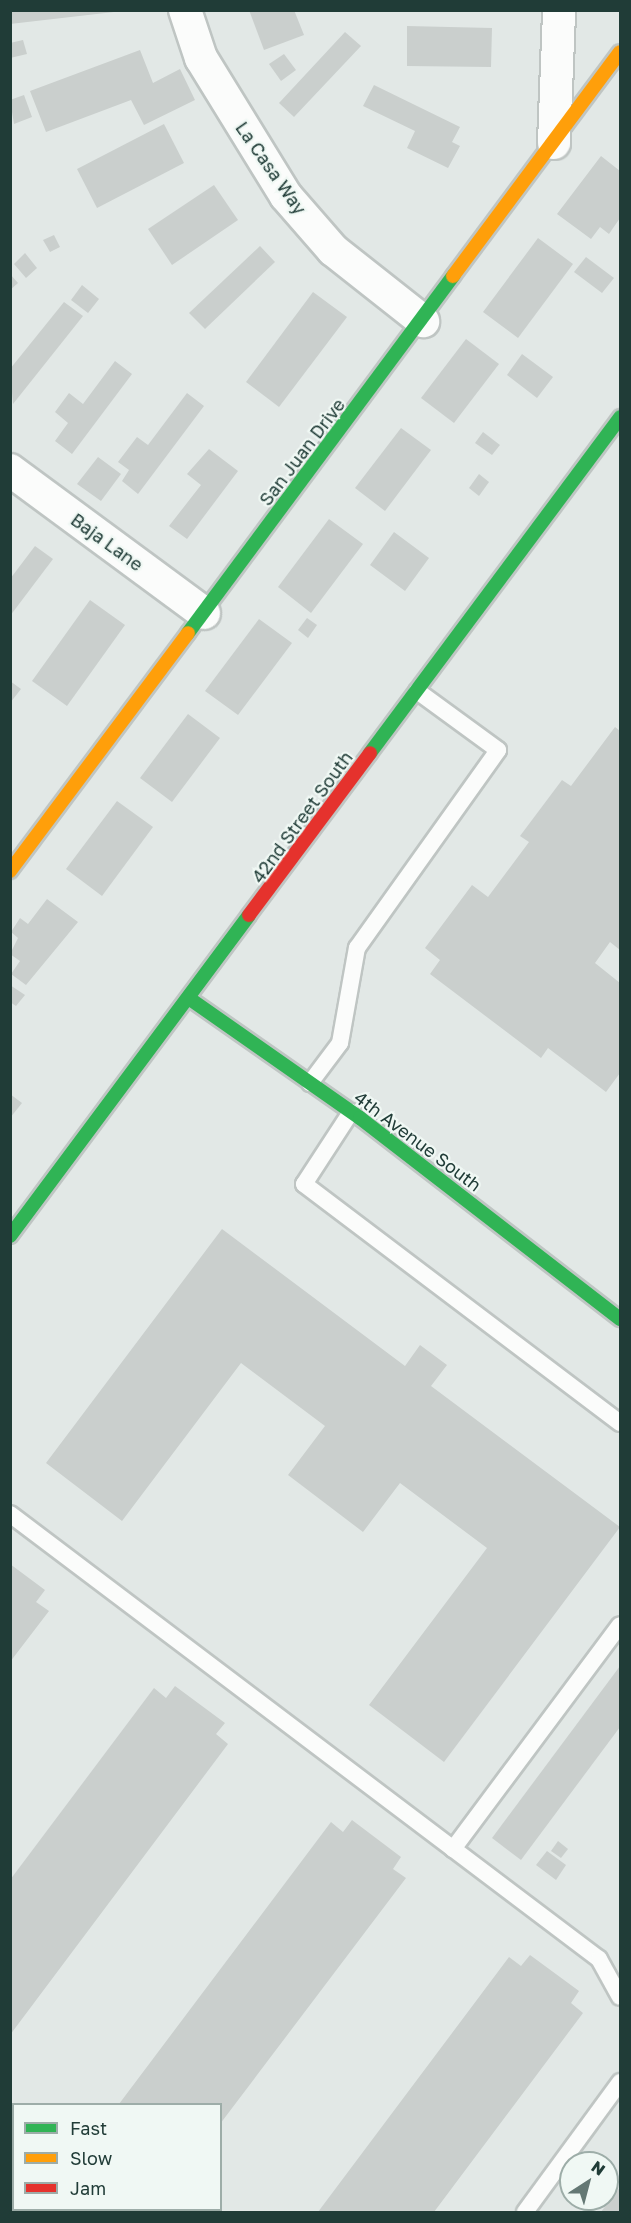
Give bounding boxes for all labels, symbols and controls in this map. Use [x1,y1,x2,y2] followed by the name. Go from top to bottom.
[231,117,311,219] street label: La Casa Way
[255,394,349,510] street label: San Juan Drive
[67,509,147,575] street label: Baja Lane
[247,747,357,887] street label: 42nd Street South
[350,1086,486,1196] street label: 4th Avenue South
[12,2103,222,2211] legend
[70,2117,107,2139] text: Fast
[70,2147,112,2169] text: Slow
[559,2151,619,2211] north arrow
[588,2156,609,2180] text: N
[70,2177,106,2199] text: Jam

